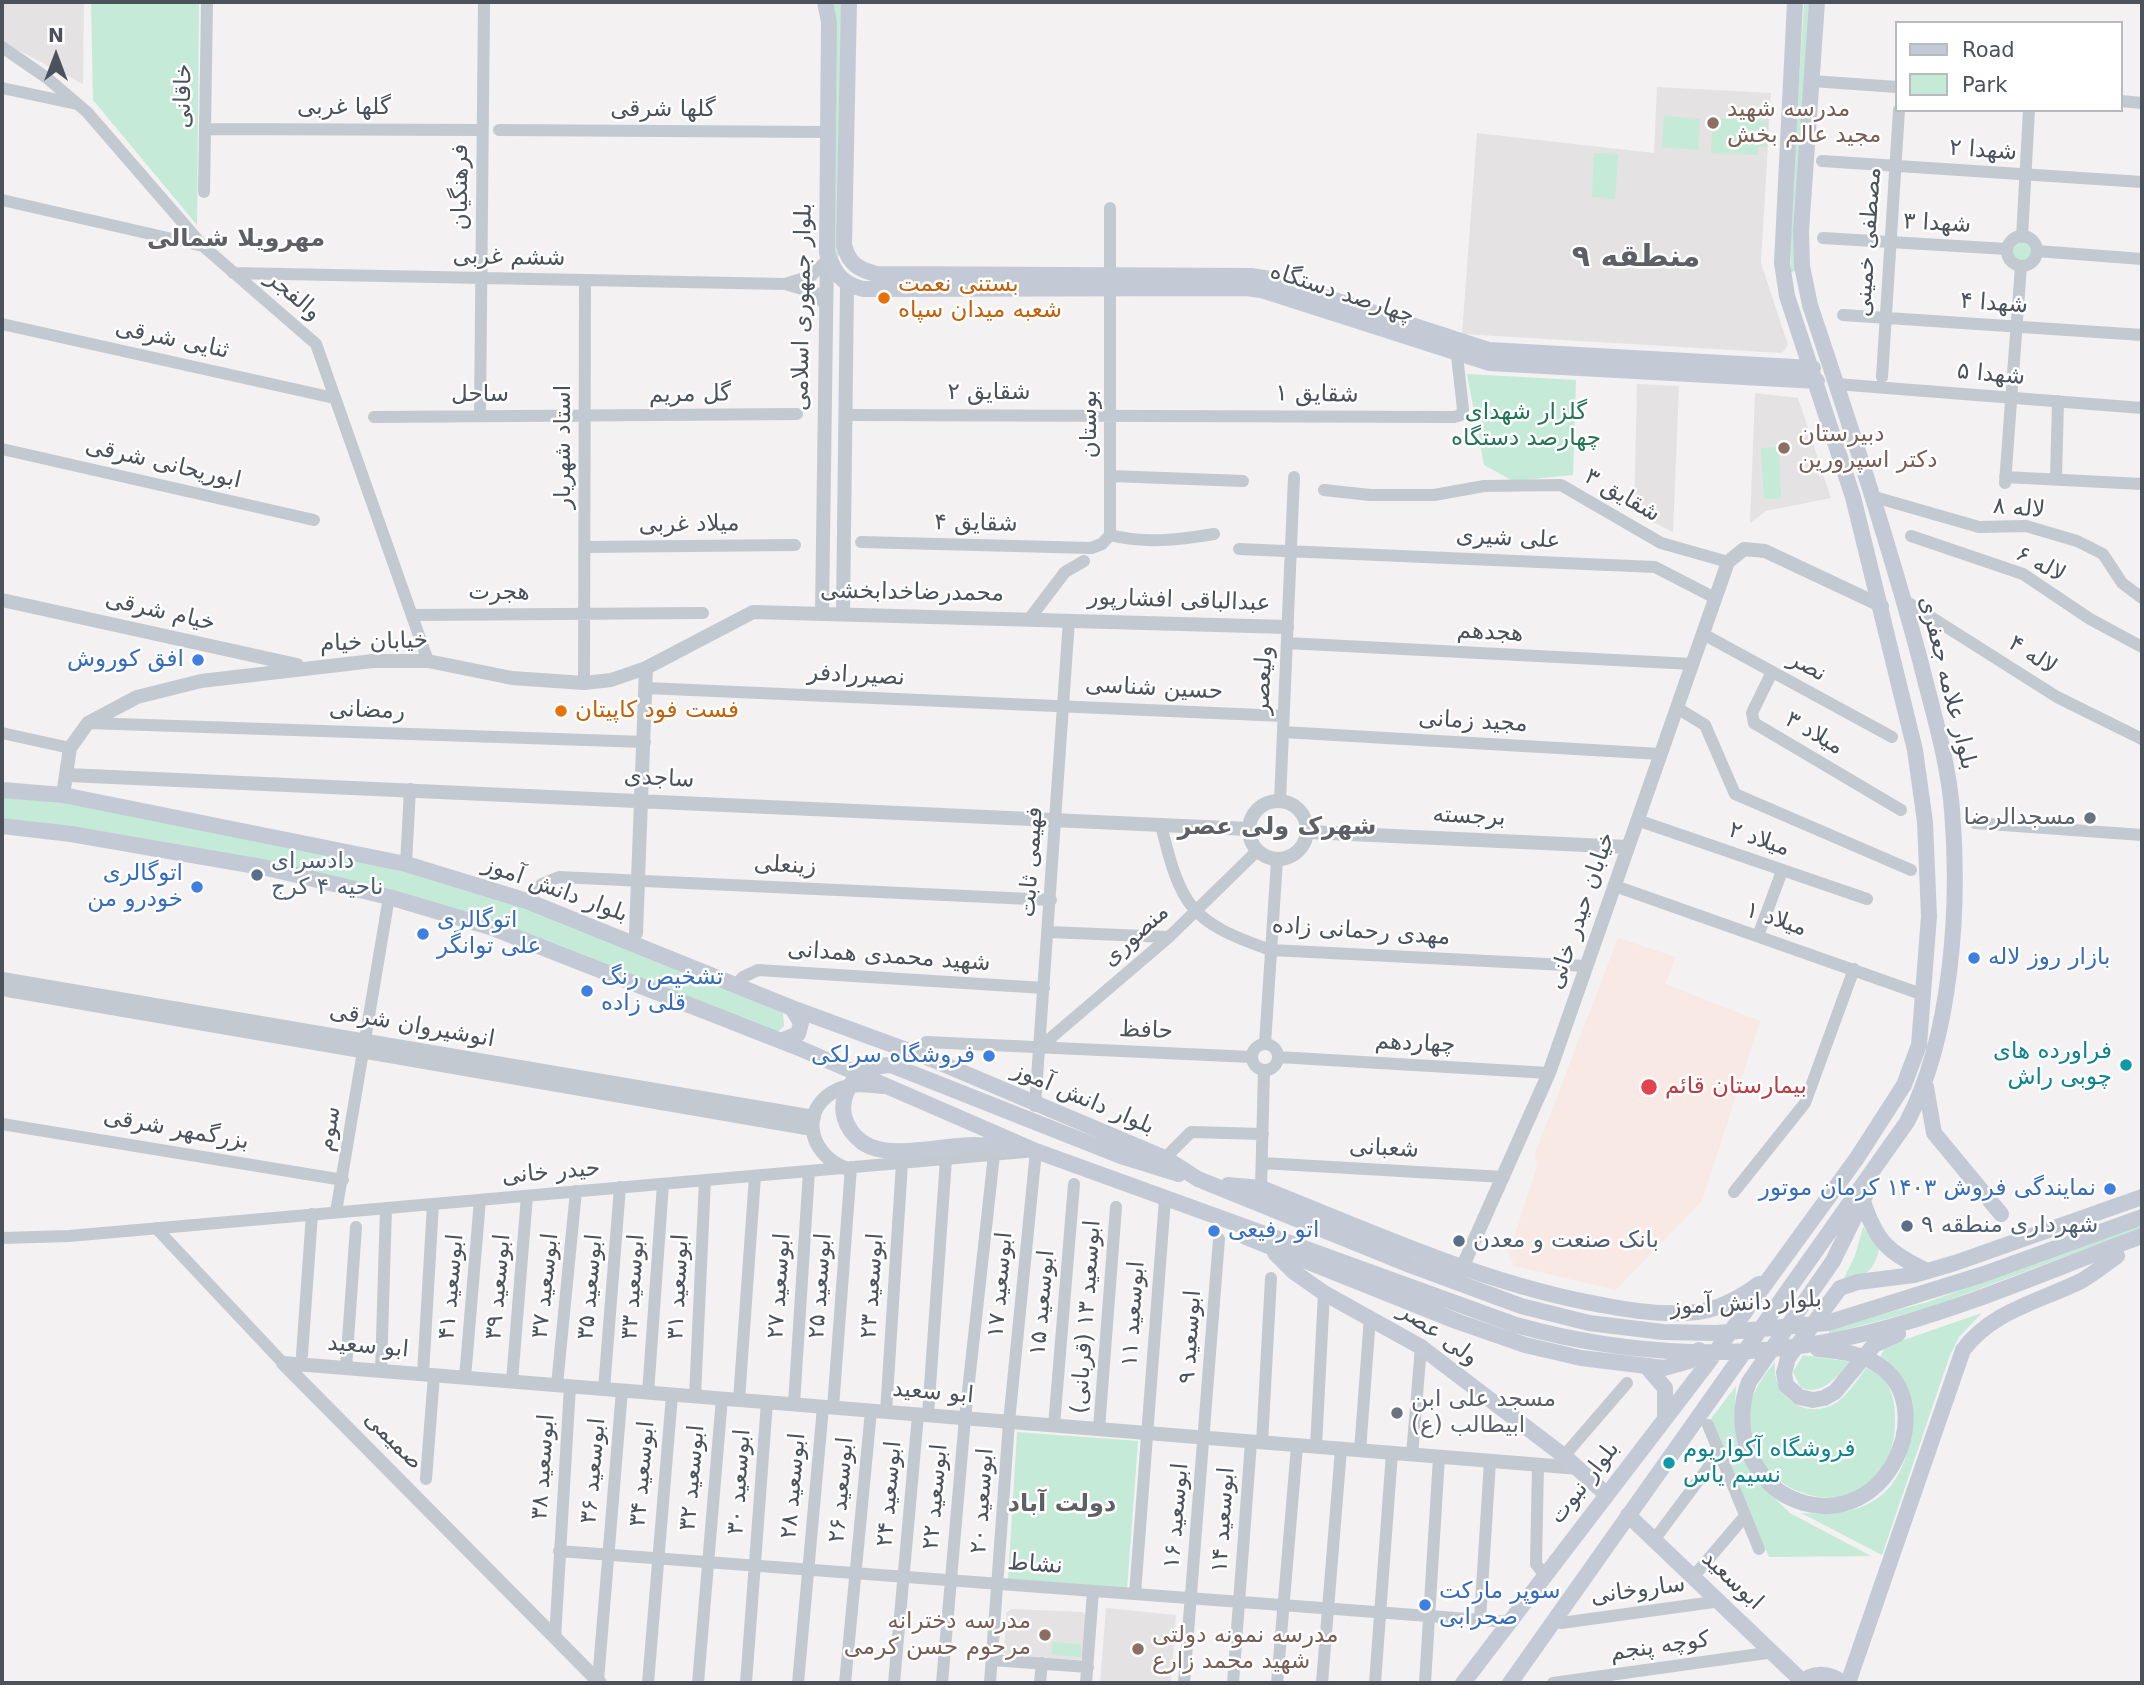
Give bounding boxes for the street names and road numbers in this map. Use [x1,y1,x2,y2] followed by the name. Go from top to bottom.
[170,63,198,129] street label: خاقانی
[297,94,391,122] street label: گلها غربی
[610,96,716,124] street label: گلها شرقی
[1948,135,2018,167] street label: شهدا ۲
[447,144,475,230] street label: فرهنگیان
[1850,166,1888,318] street label: مصطفی خمینی
[787,203,819,411] street label: بلوار جمهوری اسلامی
[1902,208,1972,240] street label: شهدا ۳
[452,243,566,273] street label: ششم غربی
[1266,258,1418,330] street label: چهارصد دستگاه
[260,265,326,327] street label: والفجر
[1959,288,2029,320] street label: شهدا ۴
[113,315,231,365] street label: ثنایی شرقی
[1956,358,2026,392] street label: شهدا ۵
[947,379,1031,407] street label: شقایق ۲
[649,380,731,410] street label: گل مریم
[1275,380,1359,410] street label: شقایق ۱
[451,381,509,409] street label: ساحل
[550,385,578,509] street label: استاد شهریار
[1076,390,1104,458] street label: بوستان
[82,433,244,495] street label: ابوریحانی شرقی
[1579,463,1665,529] street label: شقایق ۳
[1992,493,2046,525] street label: لاله ۸
[934,509,1018,539] street label: شقایق ۴
[638,510,740,540] street label: میلاد غربی
[1455,522,1561,556] street label: علی شیری
[2011,541,2069,589] street label: لاله ۶
[820,578,1004,608] street label: محمدرضاخدابخشی
[468,579,530,607] street label: هجرت
[1087,584,1271,618] street label: عبدالباقی افشارپور
[102,586,218,638] street label: خیام شرقی
[1912,593,1982,773] street label: بلوار علامه جعفری
[1456,617,1524,649] street label: هجدهم
[319,627,429,659] street label: خیابان خیام
[2003,630,2061,682] street label: لاله ۴
[1248,645,1280,715] street label: ولیعصر
[1783,646,1831,688] street label: نصر
[807,660,905,692] street label: نصیررادفر
[1084,672,1224,706] street label: حسین شناسی
[329,696,405,726] street label: رمضانی
[1418,705,1528,739] street label: مجید زمانی
[1780,706,1848,762] street label: میلاد ۳
[623,763,695,795] street label: ساجدی
[1432,801,1506,833] street label: برجسته
[1014,806,1050,918] street label: فهیمی ثابت
[1725,817,1793,863] street label: میلاد ۲
[1542,829,1622,993] street label: خیابان حیدر خانی
[479,851,631,929] street label: بلوار دانش آموز
[753,851,817,881] street label: زینعلی
[1742,897,1810,943] street label: میلاد ۱
[1097,899,1175,973] street label: منصوری
[1271,912,1451,952] street label: مهدی رحمانی زاده
[787,936,991,978] street label: شهید محمدی همدانی
[327,998,497,1054] street label: انوشیروان شرقی
[1119,1016,1173,1046] street label: حافظ
[1374,1028,1456,1060] street label: چهاردهم
[1008,1057,1158,1141] street label: بلوار دانش آموز
[101,1104,251,1156] street label: بزرگمهر شرقی
[313,1104,347,1154] street label: سوم
[1348,1133,1420,1165] street label: شعبانی
[501,1155,601,1191] street label: حیدر خانی
[1066,1219,1108,1415] street label: ابوسعید ۱۳ (قربانی)
[983,1231,1019,1339] street label: ابوسعید ۱۷
[527,1232,565,1340] street label: ابوسعید ۳۷
[763,1232,797,1340] street label: ابوسعید ۲۷
[804,1232,838,1340] street label: ابوسعید ۲۵
[856,1232,890,1340] street label: ابوسعید ۲۳
[434,1233,470,1341] street label: ابوسعید ۴۱
[481,1233,517,1341] street label: ابوسعید ۳۹
[573,1233,609,1341] street label: ابوسعید ۳۵
[617,1233,651,1341] street label: ابوسعید ۳۳
[662,1233,696,1341] street label: ابوسعید ۳۱
[1025,1249,1061,1357] street label: ابوسعید ۱۵
[1117,1260,1151,1368] street label: ابوسعید ۱۱
[1669,1286,1823,1322] street label: بلوار دانش آموز
[1174,1289,1208,1385] street label: ابوسعید ۹
[1393,1298,1483,1372] street label: ولی عصر
[326,1330,410,1364] street label: ابو سعید
[891,1376,975,1410] street label: ابو سعید
[358,1406,428,1476] street label: صمیمی
[527,1413,561,1521] street label: ابوسعید ۳۸
[576,1417,612,1525] street label: ابوسعید ۳۶
[625,1420,661,1528] street label: ابوسعید ۳۴
[675,1424,711,1532] street label: ابوسعید ۳۲
[723,1428,757,1536] street label: ابوسعید ۳۰
[776,1432,812,1540] street label: ابوسعید ۲۸
[824,1436,860,1544] street label: ابوسعید ۲۶
[1544,1436,1626,1530] street label: بلوار نبوت
[872,1440,908,1548] street label: ابوسعید ۲۴
[918,1443,954,1551] street label: ابوسعید ۲۲
[966,1447,1000,1555] street label: ابوسعید ۲۰
[1159,1462,1195,1570] street label: ابوسعید ۱۶
[1207,1466,1241,1574] street label: ابوسعید ۱۴
[1696,1546,1768,1616] street label: ابوسعید
[1007,1549,1063,1581] street label: نشاط
[1589,1571,1687,1611] street label: ساروخانی
[1608,1626,1712,1668] street label: کوچه پنجم

